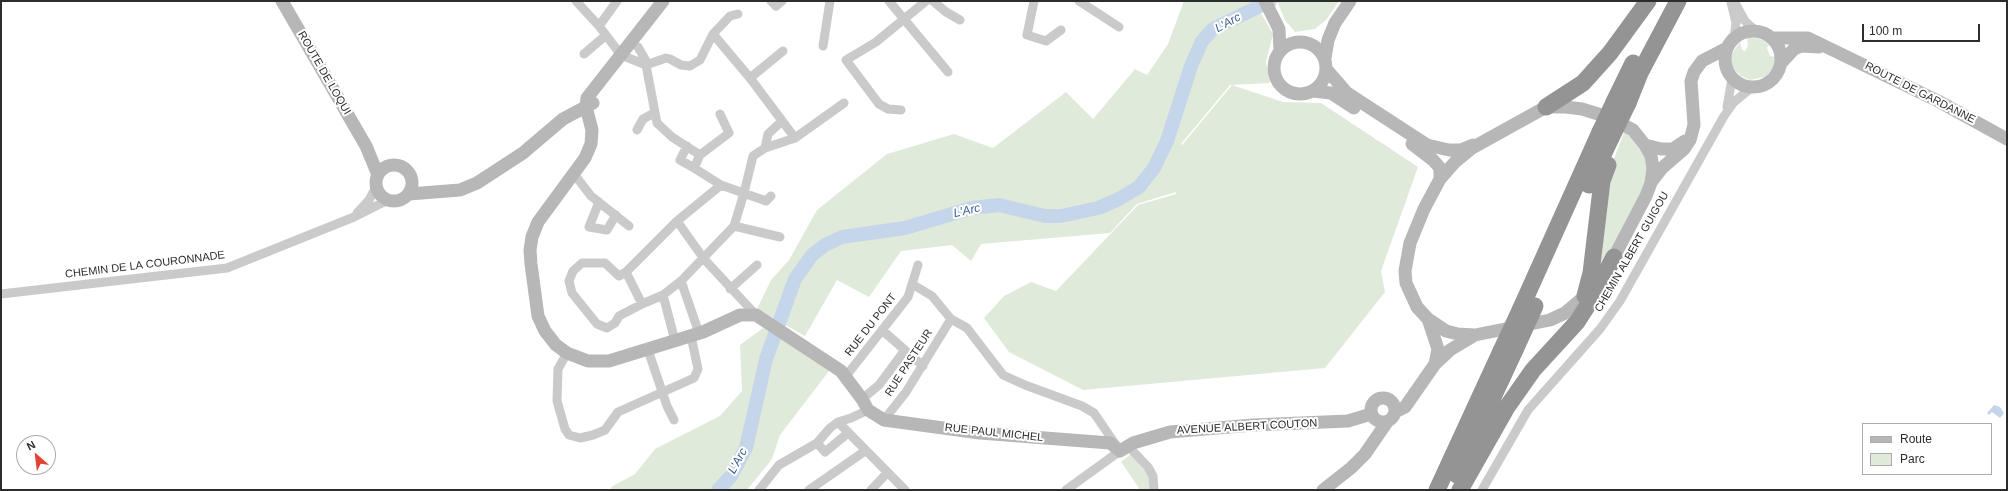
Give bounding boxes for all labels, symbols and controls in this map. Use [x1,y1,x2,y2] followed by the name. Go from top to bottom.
[1213,10,1243,36] water label: L'Arc
[1864,16,1982,42] scale bar
[1869,24,1902,38] text: 100 m
[295,29,353,117] street label: ROUTE DE LOQUI
[1863,59,1977,127] street label: ROUTE DE GARDANNE
[1592,190,1672,314] street label: CHEMIN ALBERT GUIGOU
[952,201,982,221] water label: L'Arc
[64,249,226,281] street label: CHEMIN DE LA COURONNADE
[842,291,900,359] street label: RUE DU PONT
[882,327,936,399] street label: RUE PASTEUR
[1176,417,1318,437] street label: AVENUE ALBERT COUTON
[944,421,1044,445] street label: RUE PAUL MICHEL
[1862,423,1992,475] legend
[1900,432,1932,446] text: Route
[16,435,56,475] north arrow
[25,438,37,452] text: N
[725,446,751,476] water label: L'Arc
[1900,452,1925,466] text: Parc

